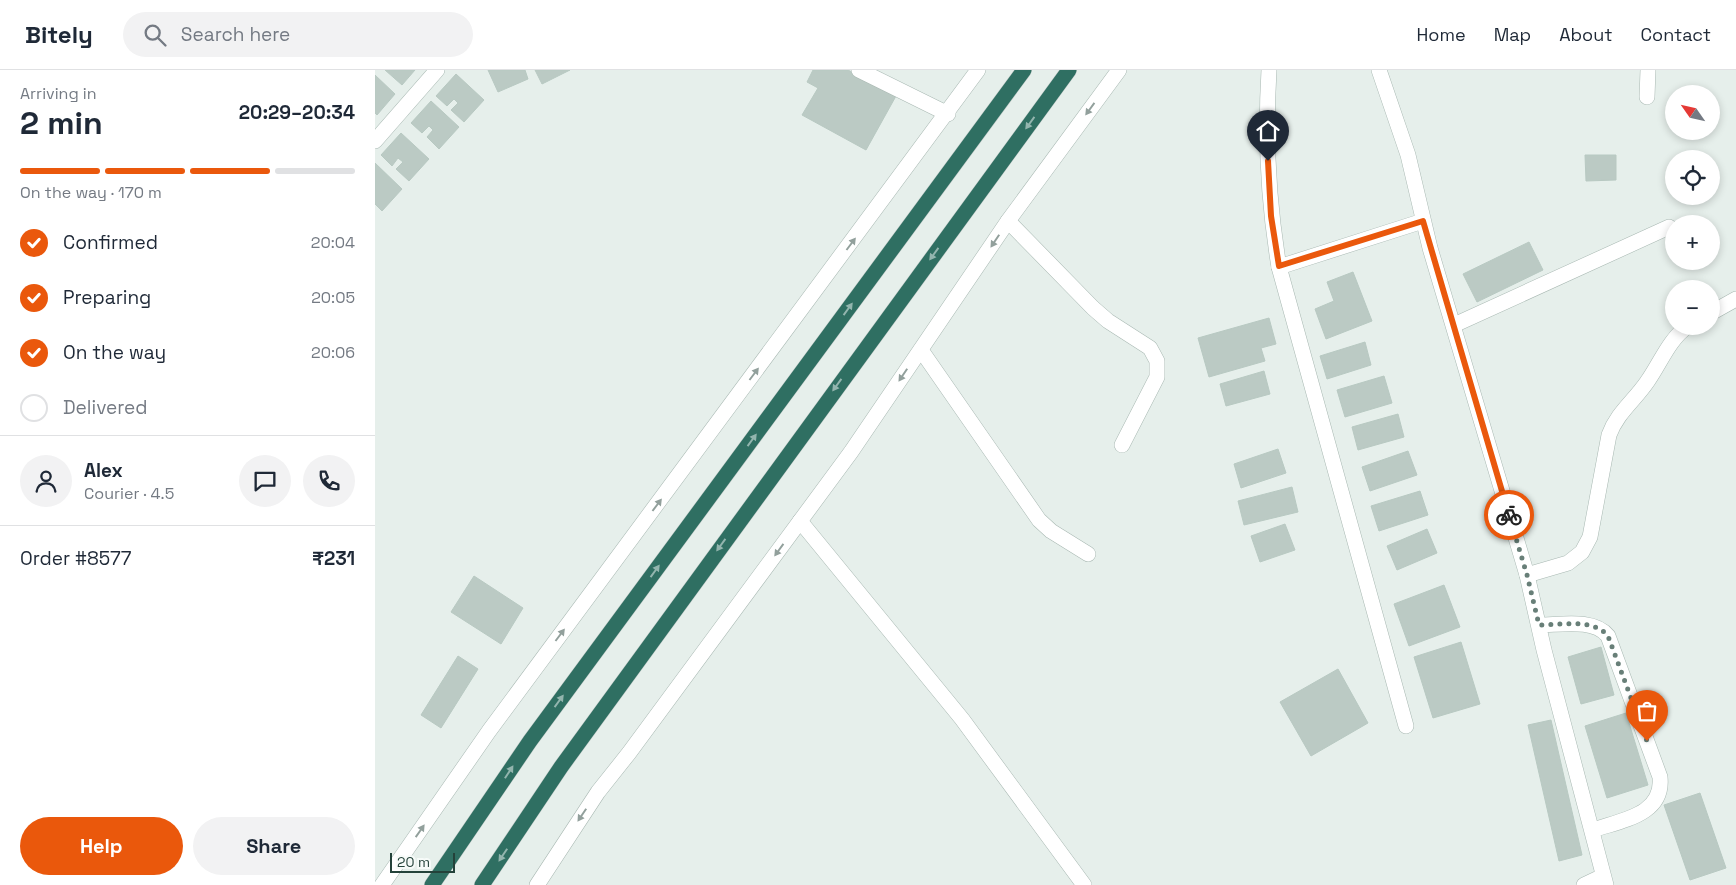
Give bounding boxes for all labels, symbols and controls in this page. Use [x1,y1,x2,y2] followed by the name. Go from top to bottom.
[123,12,473,57] search box
[25,19,93,50] text: Bitely
[141,21,169,49] icon: search
[181,22,290,47] text: Search here
[1417,23,1466,46] text: Home
[1494,23,1531,46] text: Map
[1559,23,1613,46] text: About
[1641,23,1711,46] text: Contact
[20,83,97,104] text: Arriving in
[1665,85,1720,140] north arrow
[1665,85,1720,335] map controls
[239,100,355,125] text: 20:29–20:34
[1085,102,1095,116] one-way arrow
[20,103,103,143] text: 2 min
[1247,110,1289,161] pin
[1025,116,1035,130] one-way arrow
[1254,117,1282,145] icon: home
[1665,150,1720,205] button: locate
[20,182,162,203] text: On the way · 170 m
[1665,215,1720,270] button: +
[20,229,48,257] icon: check
[63,230,158,255] text: Confirmed
[311,232,355,253] text: 20:04
[990,234,999,247] one-way arrow
[845,238,856,251] one-way arrow
[928,247,939,260] one-way arrow
[1665,280,1720,335] button: −
[20,284,48,312] icon: check
[63,285,151,310] text: Preparing
[311,287,355,308] text: 20:05
[843,302,853,316] one-way arrow
[20,339,48,367] icon: check
[63,340,166,365] text: On the way
[311,342,355,363] text: 20:06
[749,367,759,381] one-way arrow
[898,368,908,382] one-way arrow
[832,378,843,391] one-way arrow
[63,395,148,420] text: Delivered
[746,434,757,447] one-way arrow
[20,455,72,507] button: person
[239,455,291,507] button: chat
[303,455,355,507] button: phone
[84,458,123,483] text: Alex
[84,483,174,504] text: Courier · 4.5
[1484,490,1534,540] courier
[652,498,662,512] one-way arrow
[1495,501,1523,529] icon: bike
[716,538,726,552] one-way arrow
[774,543,784,557] one-way arrow
[20,546,131,571] text: Order #8577
[312,546,355,571] text: ₹231
[650,564,660,578] one-way arrow
[555,628,565,642] one-way arrow
[1626,690,1668,741] pin
[554,694,564,708] one-way arrow
[1633,697,1661,725] icon: bag
[504,766,514,779] one-way arrow
[577,809,587,822] one-way arrow
[20,817,183,875] button: Help
[193,817,355,875] button: Share
[415,824,425,838] one-way arrow
[498,848,508,862] one-way arrow
[390,850,455,873] scale bar
[397,853,430,871] text: 20 m

